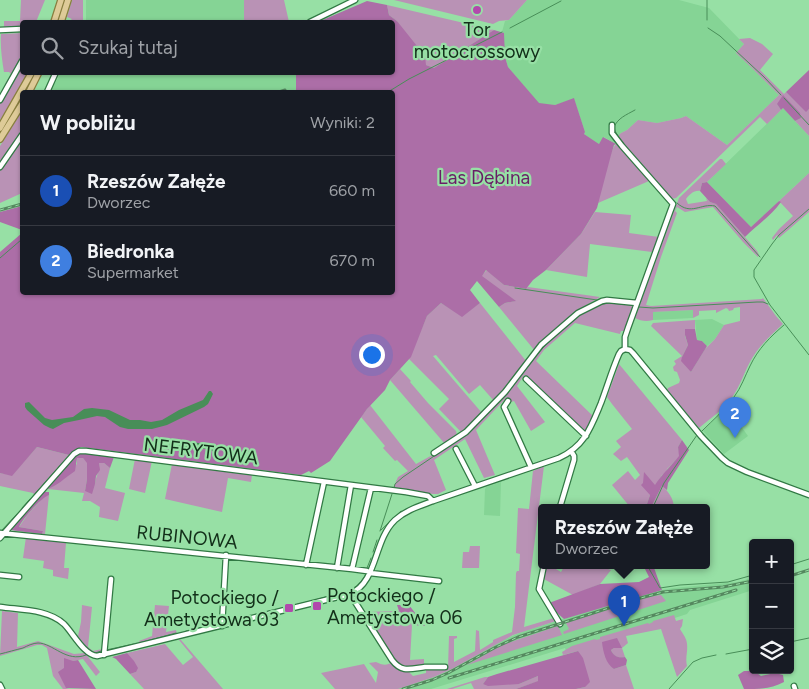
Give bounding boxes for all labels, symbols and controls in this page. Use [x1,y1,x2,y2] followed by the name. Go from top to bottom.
[471,4,483,16] marker: Tor motocrossowy
[414,18,540,63] place label: Tor motocrossowy
[20,20,395,75] search box
[38,34,66,62] icon: search
[78,36,178,59] text: Szukaj tutaj
[40,110,136,135] text: W pobliżu
[310,113,375,132] text: Wyniki: 2
[438,166,530,189] park label: Las Dębina
[87,170,226,193] text: Rzeszów Załęże
[53,181,59,200] text: 1
[329,181,375,200] text: 660 m
[87,193,150,212] text: Dworzec
[87,240,174,263] text: Biedronka
[51,251,61,270] text: 2
[330,251,375,270] text: 670 m
[87,263,179,282] text: Supermarket
[359,342,385,368] your location
[719,397,751,438] pin: 2
[142,433,260,469] street label: NEFRYTOWA
[538,504,710,569] popup
[555,516,693,539] text: Rzeszów Załęże
[135,520,239,554] street label: RUBINOWA
[555,539,618,558] text: Dworzec
[749,539,794,674] map controls
[749,539,794,584] button: +
[327,584,463,629] place label: Potockiego / Ametystowa 06
[749,584,794,629] button: −
[608,585,640,626] pin: 1
[144,586,280,631] place label: Potockiego / Ametystowa 03
[311,600,323,612] marker: Potockiego / Ametystowa 06
[283,602,295,614] marker: Potockiego / Ametystowa 03
[749,629,794,674] button: layers

